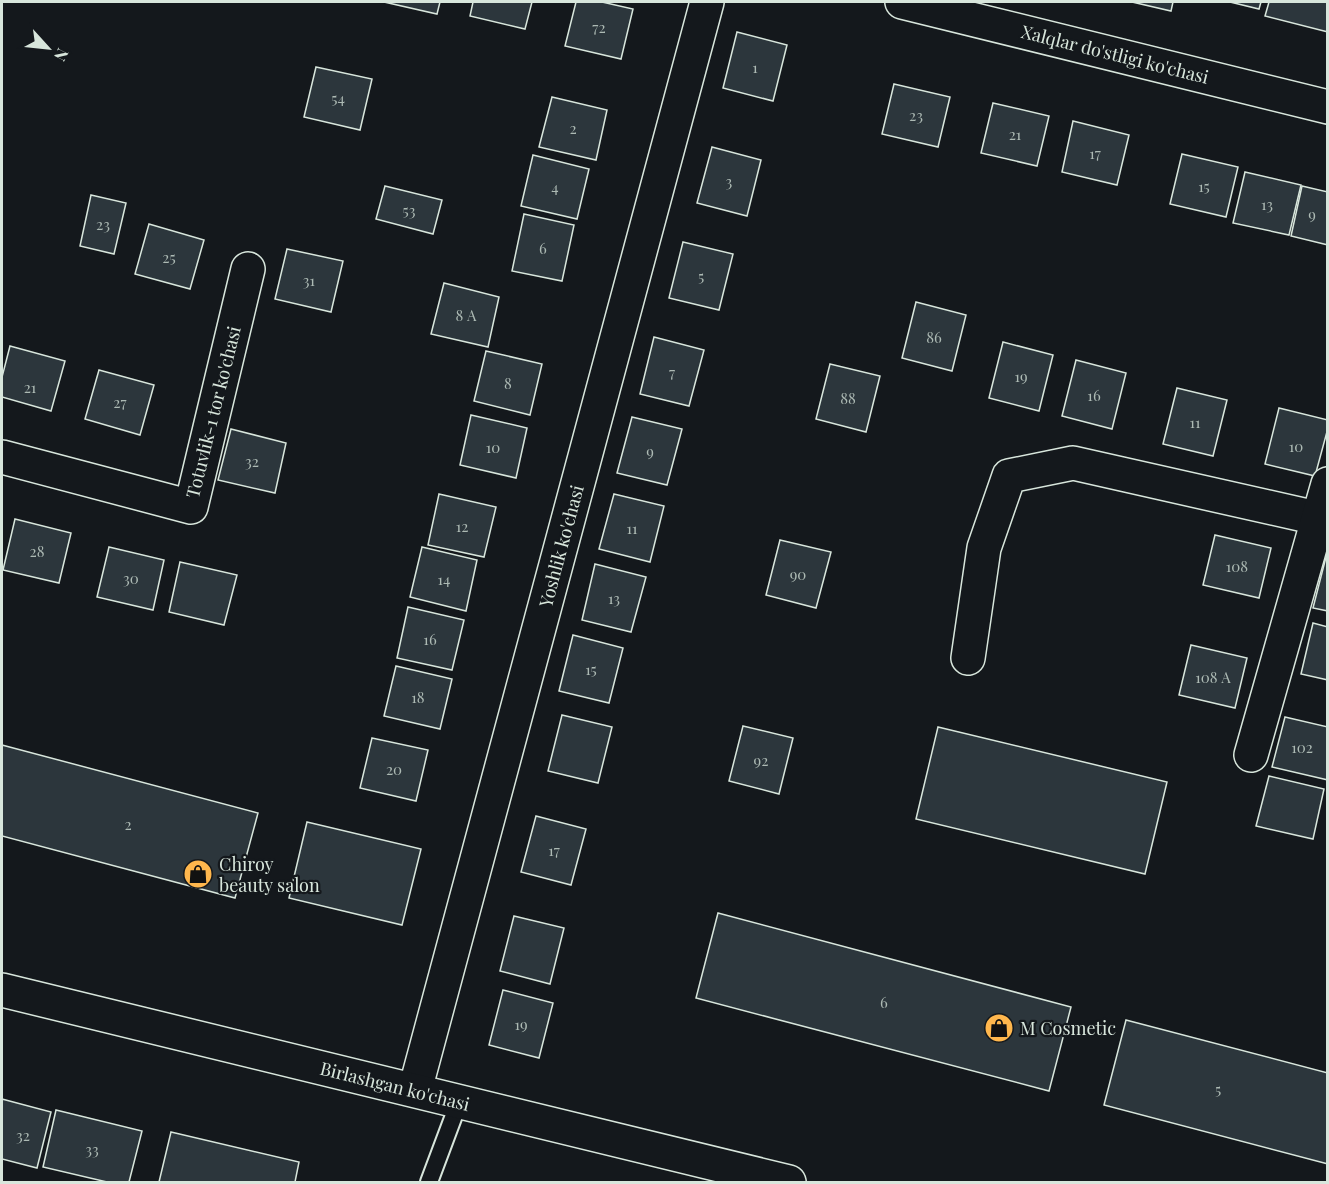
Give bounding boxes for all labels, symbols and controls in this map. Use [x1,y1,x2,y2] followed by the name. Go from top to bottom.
[592,17,606,37] house number: 72
[18,18,78,78] north arrow
[1019,19,1211,89] street label: Xalqlar do'stligi ko'chasi
[50,45,74,65] text: N
[752,57,758,77] house number: 1
[331,88,345,108] house number: 54
[909,105,923,125] house number: 23
[569,118,577,138] house number: 2
[1009,124,1022,144] house number: 21
[1089,143,1101,163] house number: 17
[726,171,733,191] house number: 3
[1198,176,1210,196] house number: 15
[551,177,559,197] house number: 4
[1261,194,1273,214] house number: 13
[403,200,416,220] house number: 53
[1308,204,1316,224] house number: 9
[96,214,110,234] house number: 23
[539,238,547,258] house number: 6
[162,247,176,267] house number: 25
[698,266,704,286] house number: 5
[303,270,316,290] house number: 31
[456,305,477,325] house number: 8 А
[180,324,246,500] street label: Totuvlik-1 tor ko'chasi
[926,327,942,347] house number: 86
[669,362,675,382] house number: 7
[1014,366,1028,386] house number: 19
[504,373,512,393] house number: 8
[24,377,37,397] house number: 21
[1087,385,1101,405] house number: 16
[840,388,856,408] house number: 88
[113,392,127,412] house number: 27
[1189,412,1201,432] house number: 11
[1289,436,1303,456] house number: 10
[486,437,500,457] house number: 10
[646,441,654,461] house number: 9
[245,451,259,471] house number: 32
[533,482,589,611] street label: Yoshlik ko'chasi
[456,516,468,536] house number: 12
[626,518,638,538] house number: 11
[30,541,45,561] house number: 28
[1226,556,1248,576] house number: 108
[790,564,806,584] house number: 90
[123,568,139,588] house number: 30
[438,569,450,589] house number: 14
[608,588,620,608] house number: 13
[423,629,437,649] house number: 16
[585,659,597,679] house number: 15
[1195,667,1231,687] house number: 108 А
[411,687,425,707] house number: 18
[1291,737,1313,757] house number: 102
[754,750,768,770] house number: 92
[386,759,402,779] house number: 20
[124,814,132,834] house number: 2
[548,840,560,860] house number: 17
[219,852,320,897] place label: Chiroy beauty salon
[182,858,214,890] shop icon: Chiroy beauty salon
[880,992,888,1012] house number: 6
[983,1012,1015,1044] shop icon: M Cosmetic
[514,1014,528,1034] house number: 19
[1020,1016,1116,1040] place label: M Cosmetic
[318,1056,472,1116] street label: Birlashgan ko'chasi
[1215,1079,1221,1099] house number: 5
[16,1125,30,1145] house number: 32
[85,1139,99,1159] house number: 33

